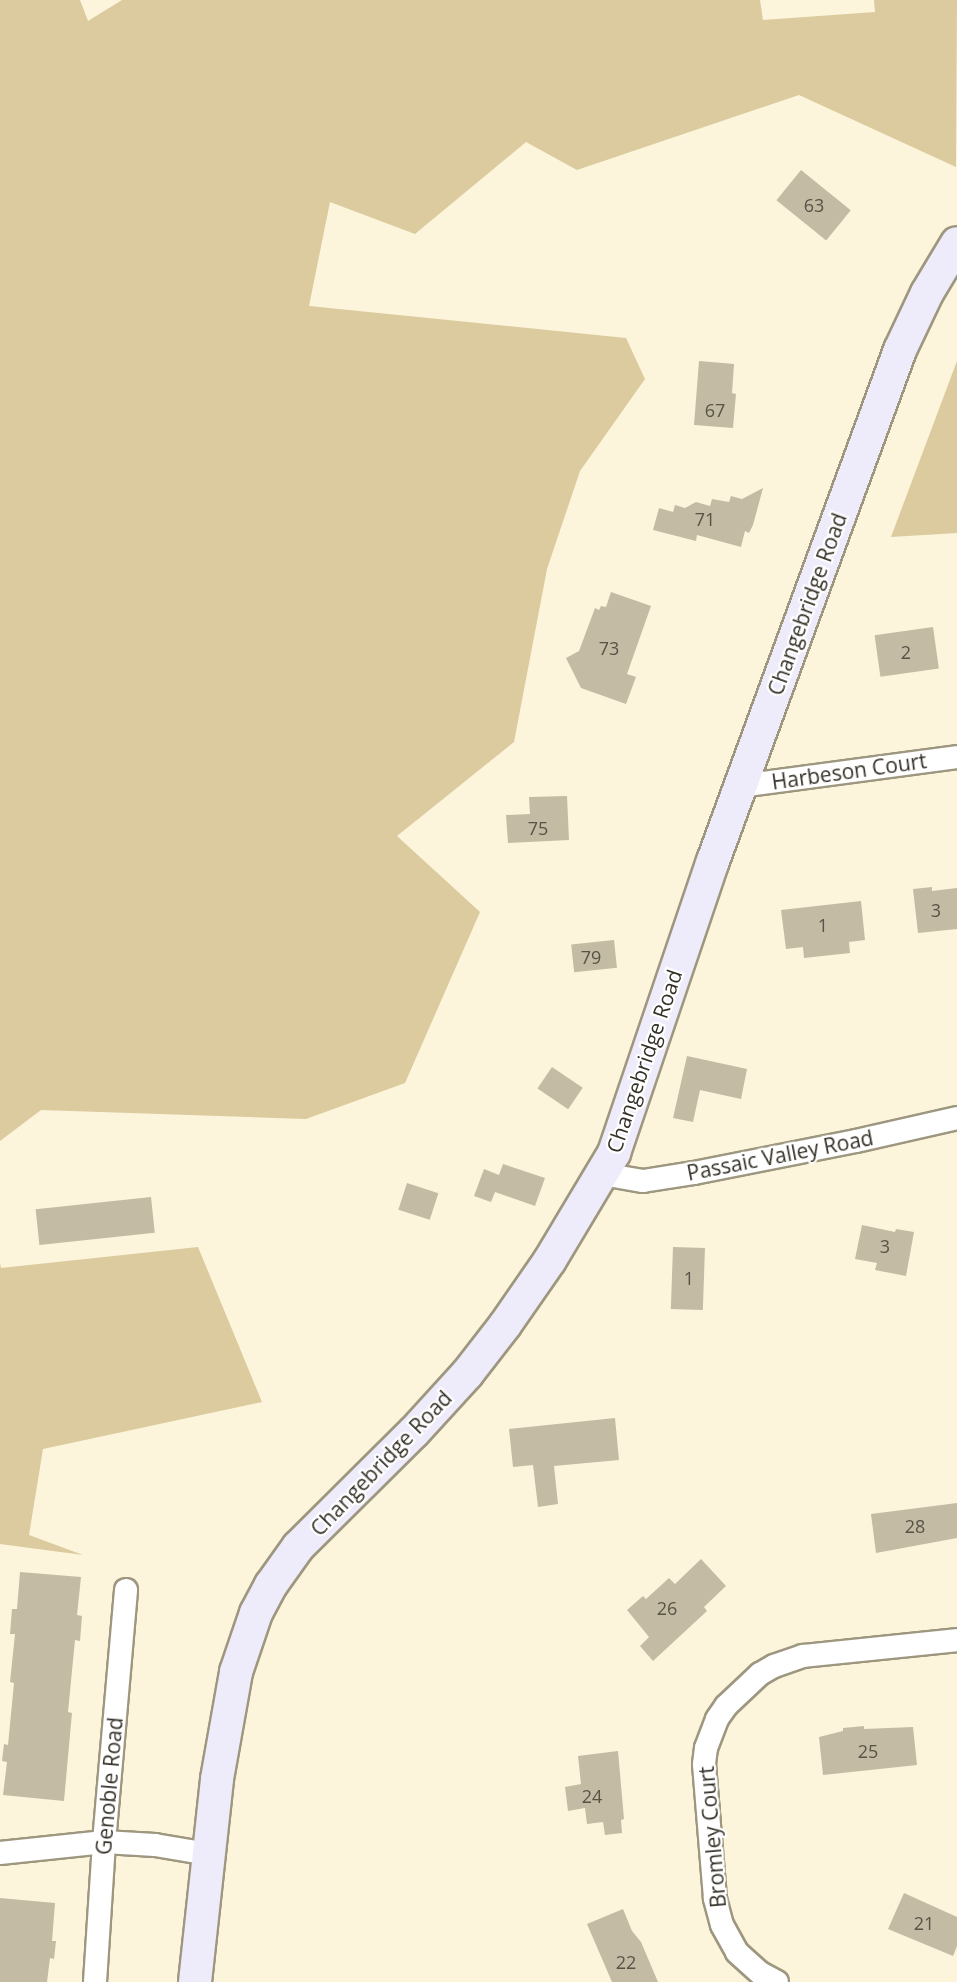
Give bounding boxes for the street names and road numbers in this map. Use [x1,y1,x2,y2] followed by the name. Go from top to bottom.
[762,509,852,699] street label: Changebridge Road
[770,748,928,794] street label: Harbeson Court
[601,966,687,1156] street label: Changebridge Road
[685,1125,875,1185] street label: Passaic Valley Road
[305,1385,457,1541] street label: Changebridge Road
[90,1716,128,1856] street label: Genoble Road
[693,1765,731,1909] street label: Bromley Court

